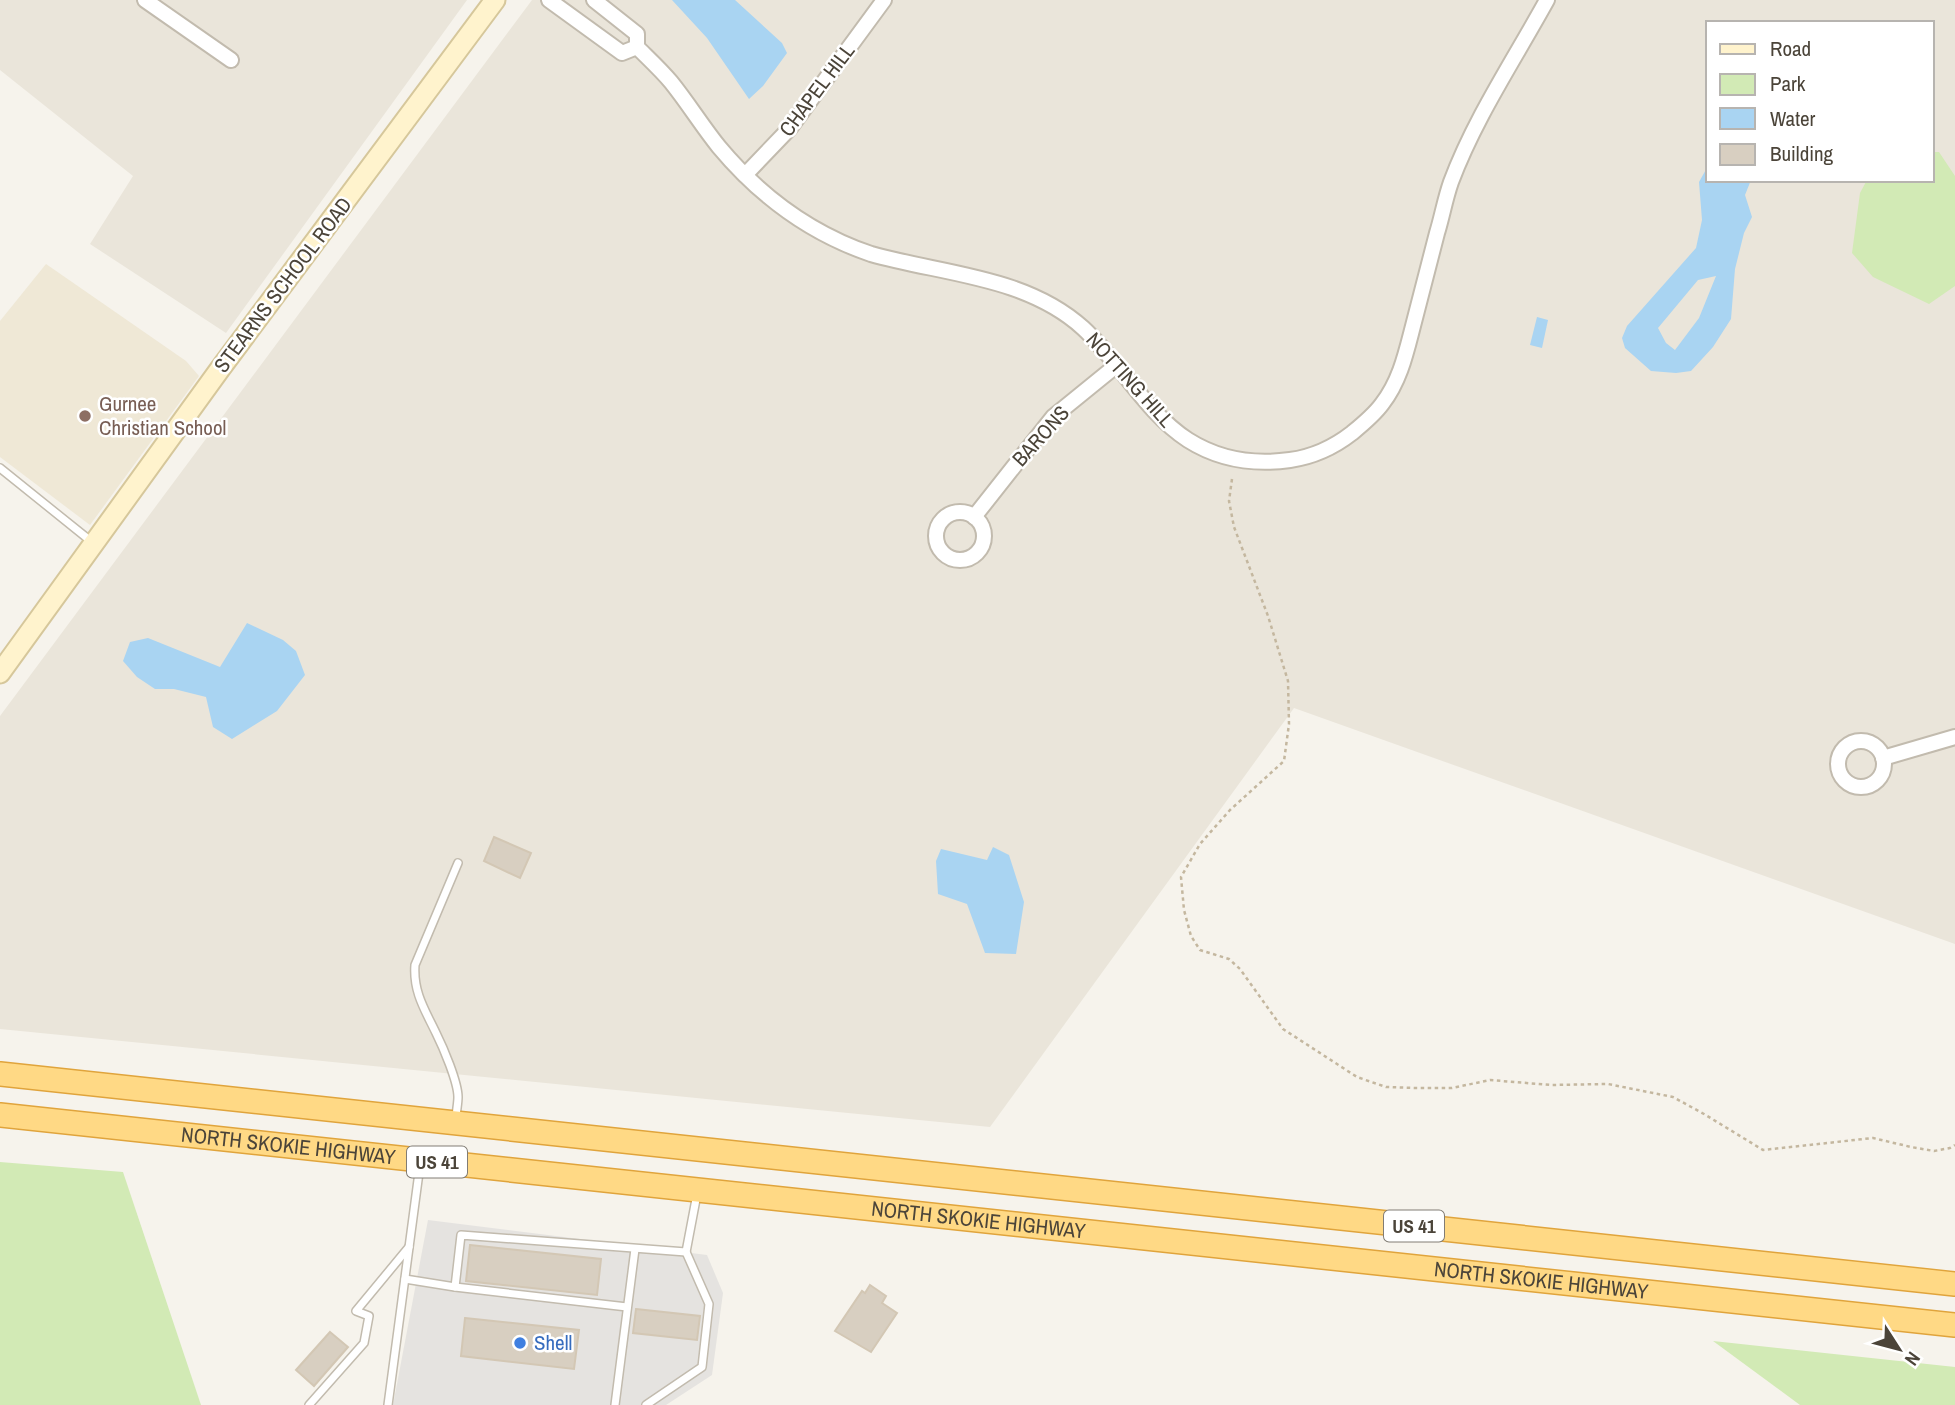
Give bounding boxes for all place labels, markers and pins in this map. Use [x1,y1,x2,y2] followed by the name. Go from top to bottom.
[99,389,226,442] place label: Gurnee Christian School
[77,408,93,424] marker: Gurnee Christian School
[534,1328,572,1357] place label: Shell
[512,1335,528,1351] marker: Shell

